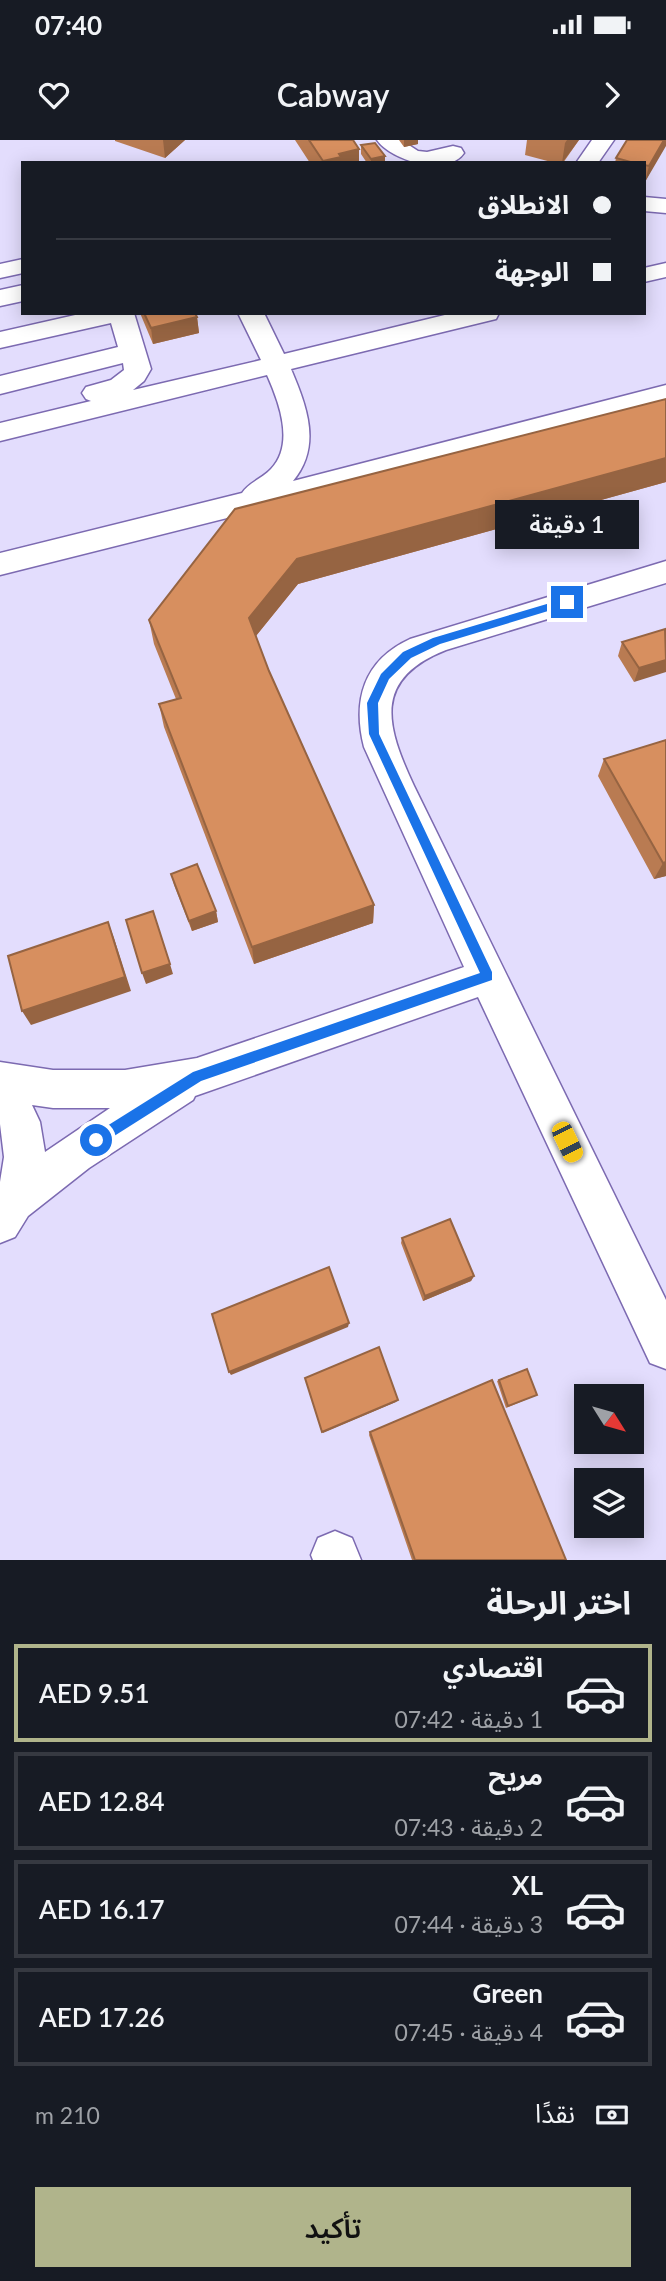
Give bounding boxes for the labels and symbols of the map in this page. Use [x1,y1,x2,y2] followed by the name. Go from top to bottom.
[495,500,639,550] callout: 1 دقيقة
[551,586,583,618] route end
[549,1119,586,1165] car
[80,1124,112,1156] route start
[574,1384,644,1454] north arrow

